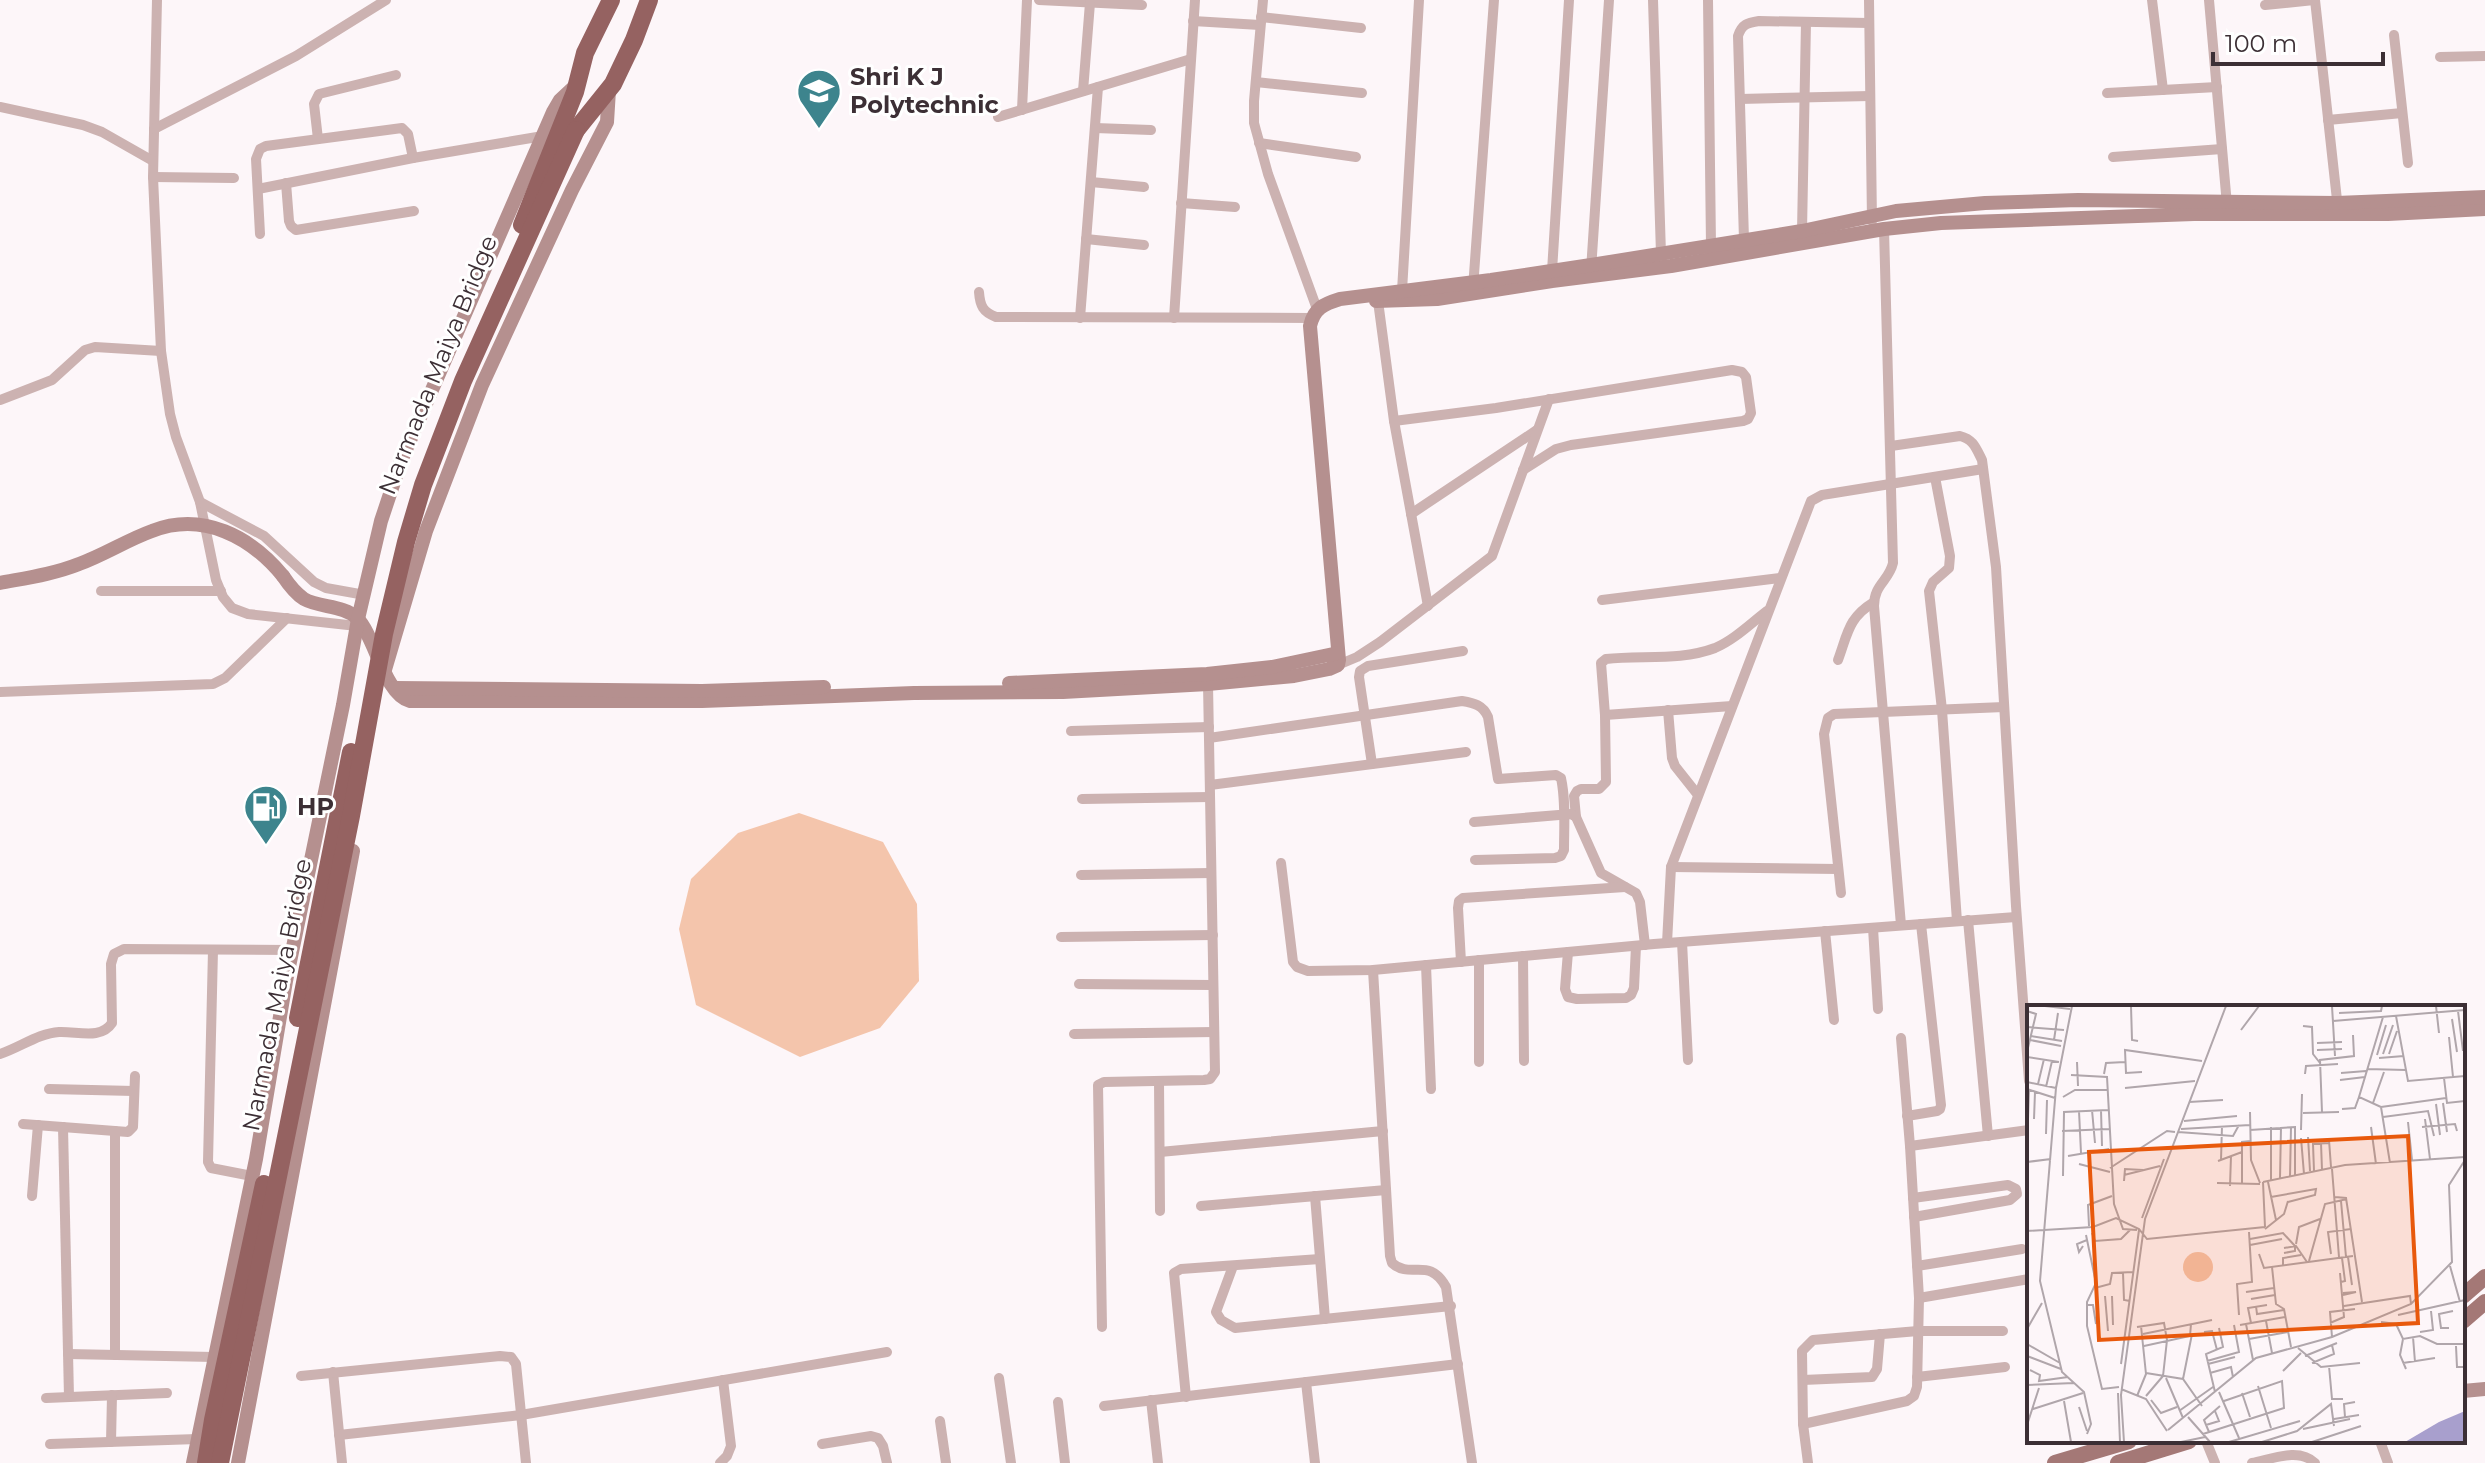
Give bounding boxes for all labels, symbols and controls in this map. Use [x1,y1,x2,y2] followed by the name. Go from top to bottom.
[2213,16,2383,66] scale bar
[2225,29,2297,58] text: 100 m
[850,62,999,119] place label: Shri K J Polytechnic
[795,67,843,130] school or university icon: Shri K J Polytechnic
[372,231,503,499] street label: Narmada Maiya Bridge
[242,783,290,846] fuel station icon: HP
[297,792,334,821] place label: HP
[236,856,317,1134] street label: Narmada Maiya Bridge
[2027,1005,2465,1443] inset map

